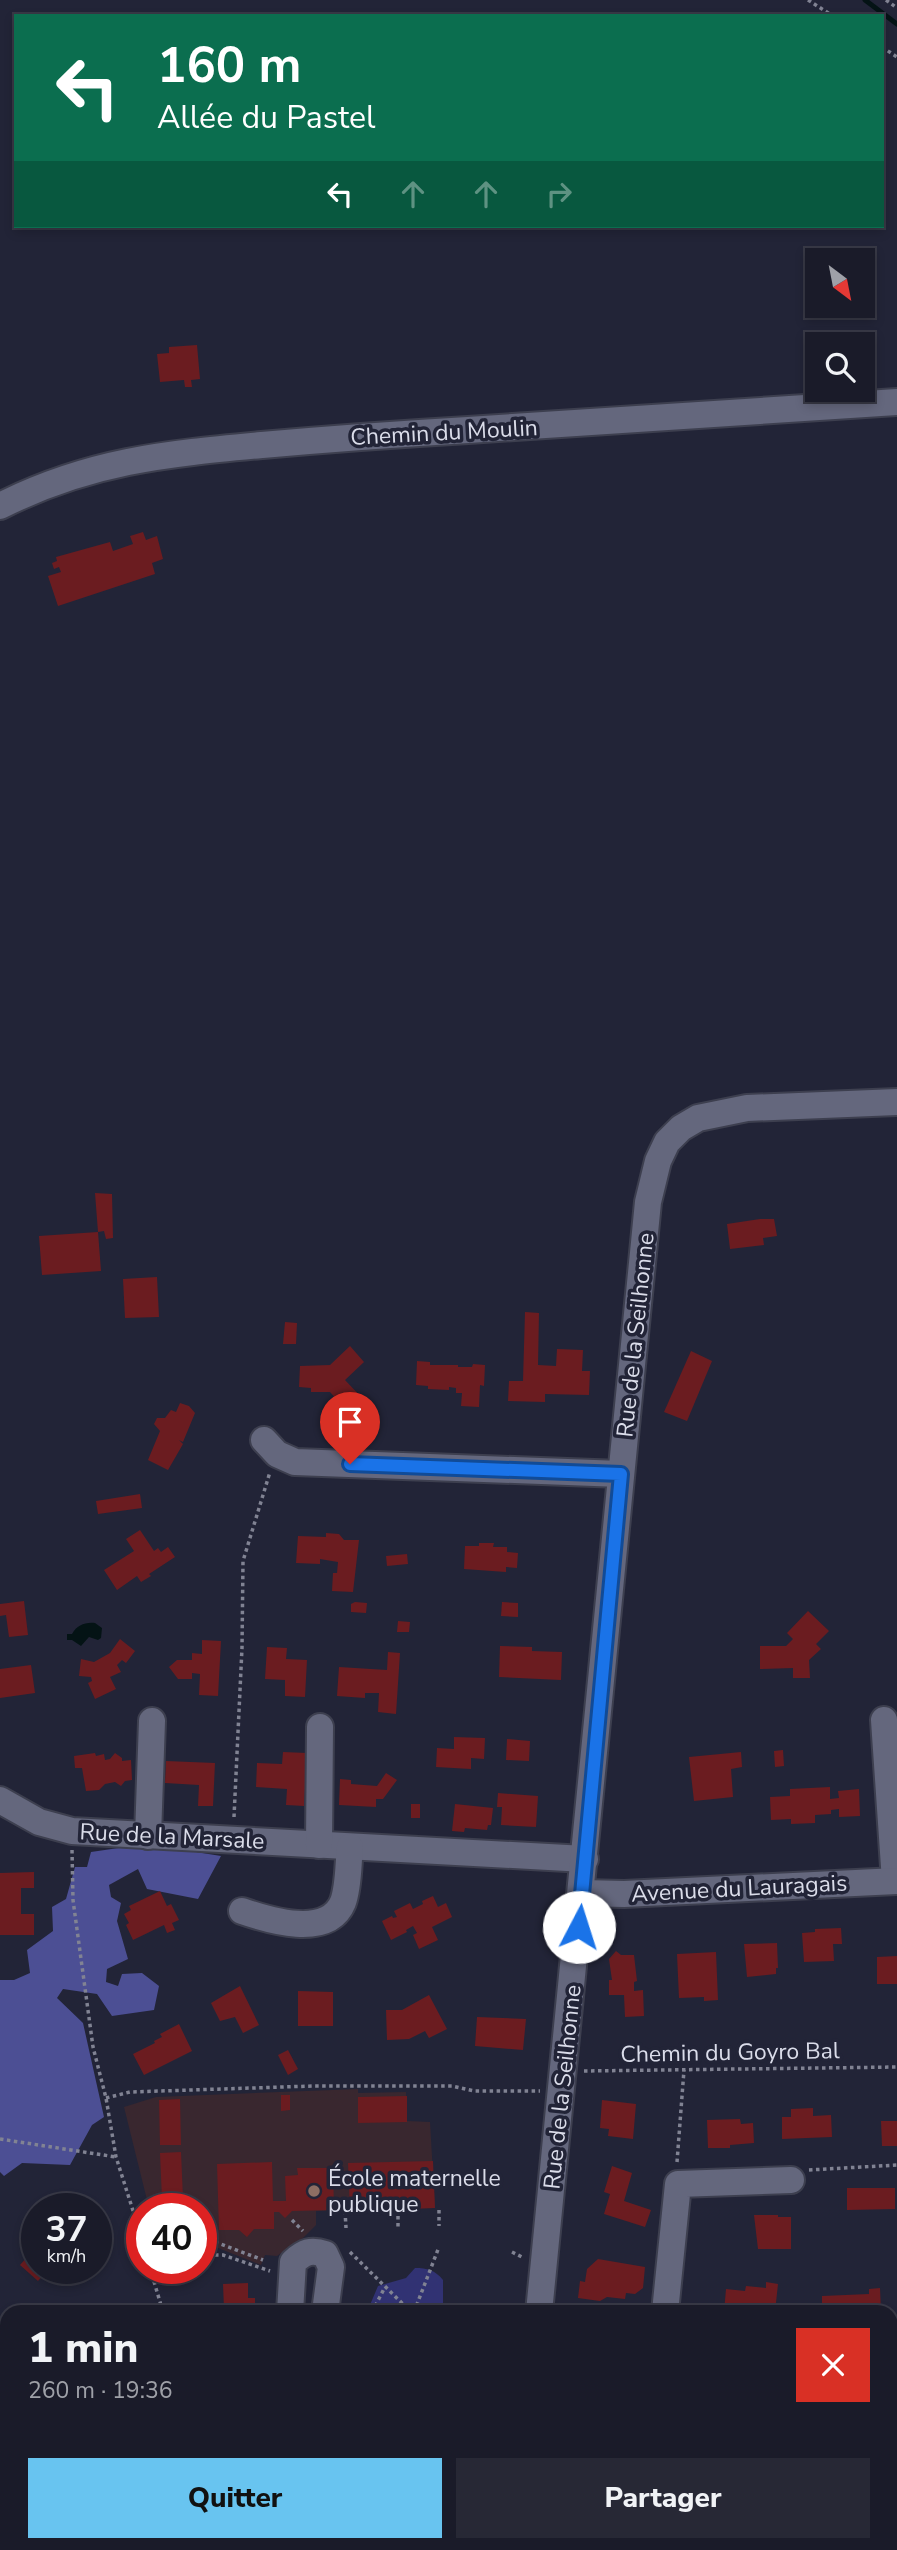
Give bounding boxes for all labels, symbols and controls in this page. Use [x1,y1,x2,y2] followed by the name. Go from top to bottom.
[157,32,301,99] text: 160 m
[42,42,133,133] icon: left
[157,96,375,139] text: Allée du Pastel
[321,175,359,213] icon: left
[394,175,432,213] icon: ahead
[467,175,505,213] icon: ahead
[540,175,578,213] icon: right
[805,248,875,318] north arrow
[805,248,875,402] map controls
[805,332,875,402] button: search
[350,412,538,453] street label: Chemin du Moulin
[609,1231,662,1439] street label: Rue de la Seilhonne
[320,1392,380,1464] pin
[331,1403,369,1441] icon: arrive
[79,1816,265,1857] street label: Rue de la Marsale
[630,1867,848,1910] street label: Avenue du Lauragais
[542,1890,616,1964] position arrow
[536,1983,589,2191] street label: Rue de la Seilhonne
[620,2035,840,2070] street label: Chemin du Goyro Bal
[328,2163,501,2220] place label: École maternelle publique
[306,2183,322,2199] marker: École maternelle publique
[126,2193,217,2284] speed limit sign: 40
[45,2206,88,2253] text: 37
[47,2244,86,2268] text: km/h
[28,2320,138,2377] text: 1 min
[796,2328,870,2402] button: close
[28,2375,173,2406] text: 260 m · 19:36
[28,2458,442,2538] button: Quitter
[456,2458,870,2538] button: Partager

